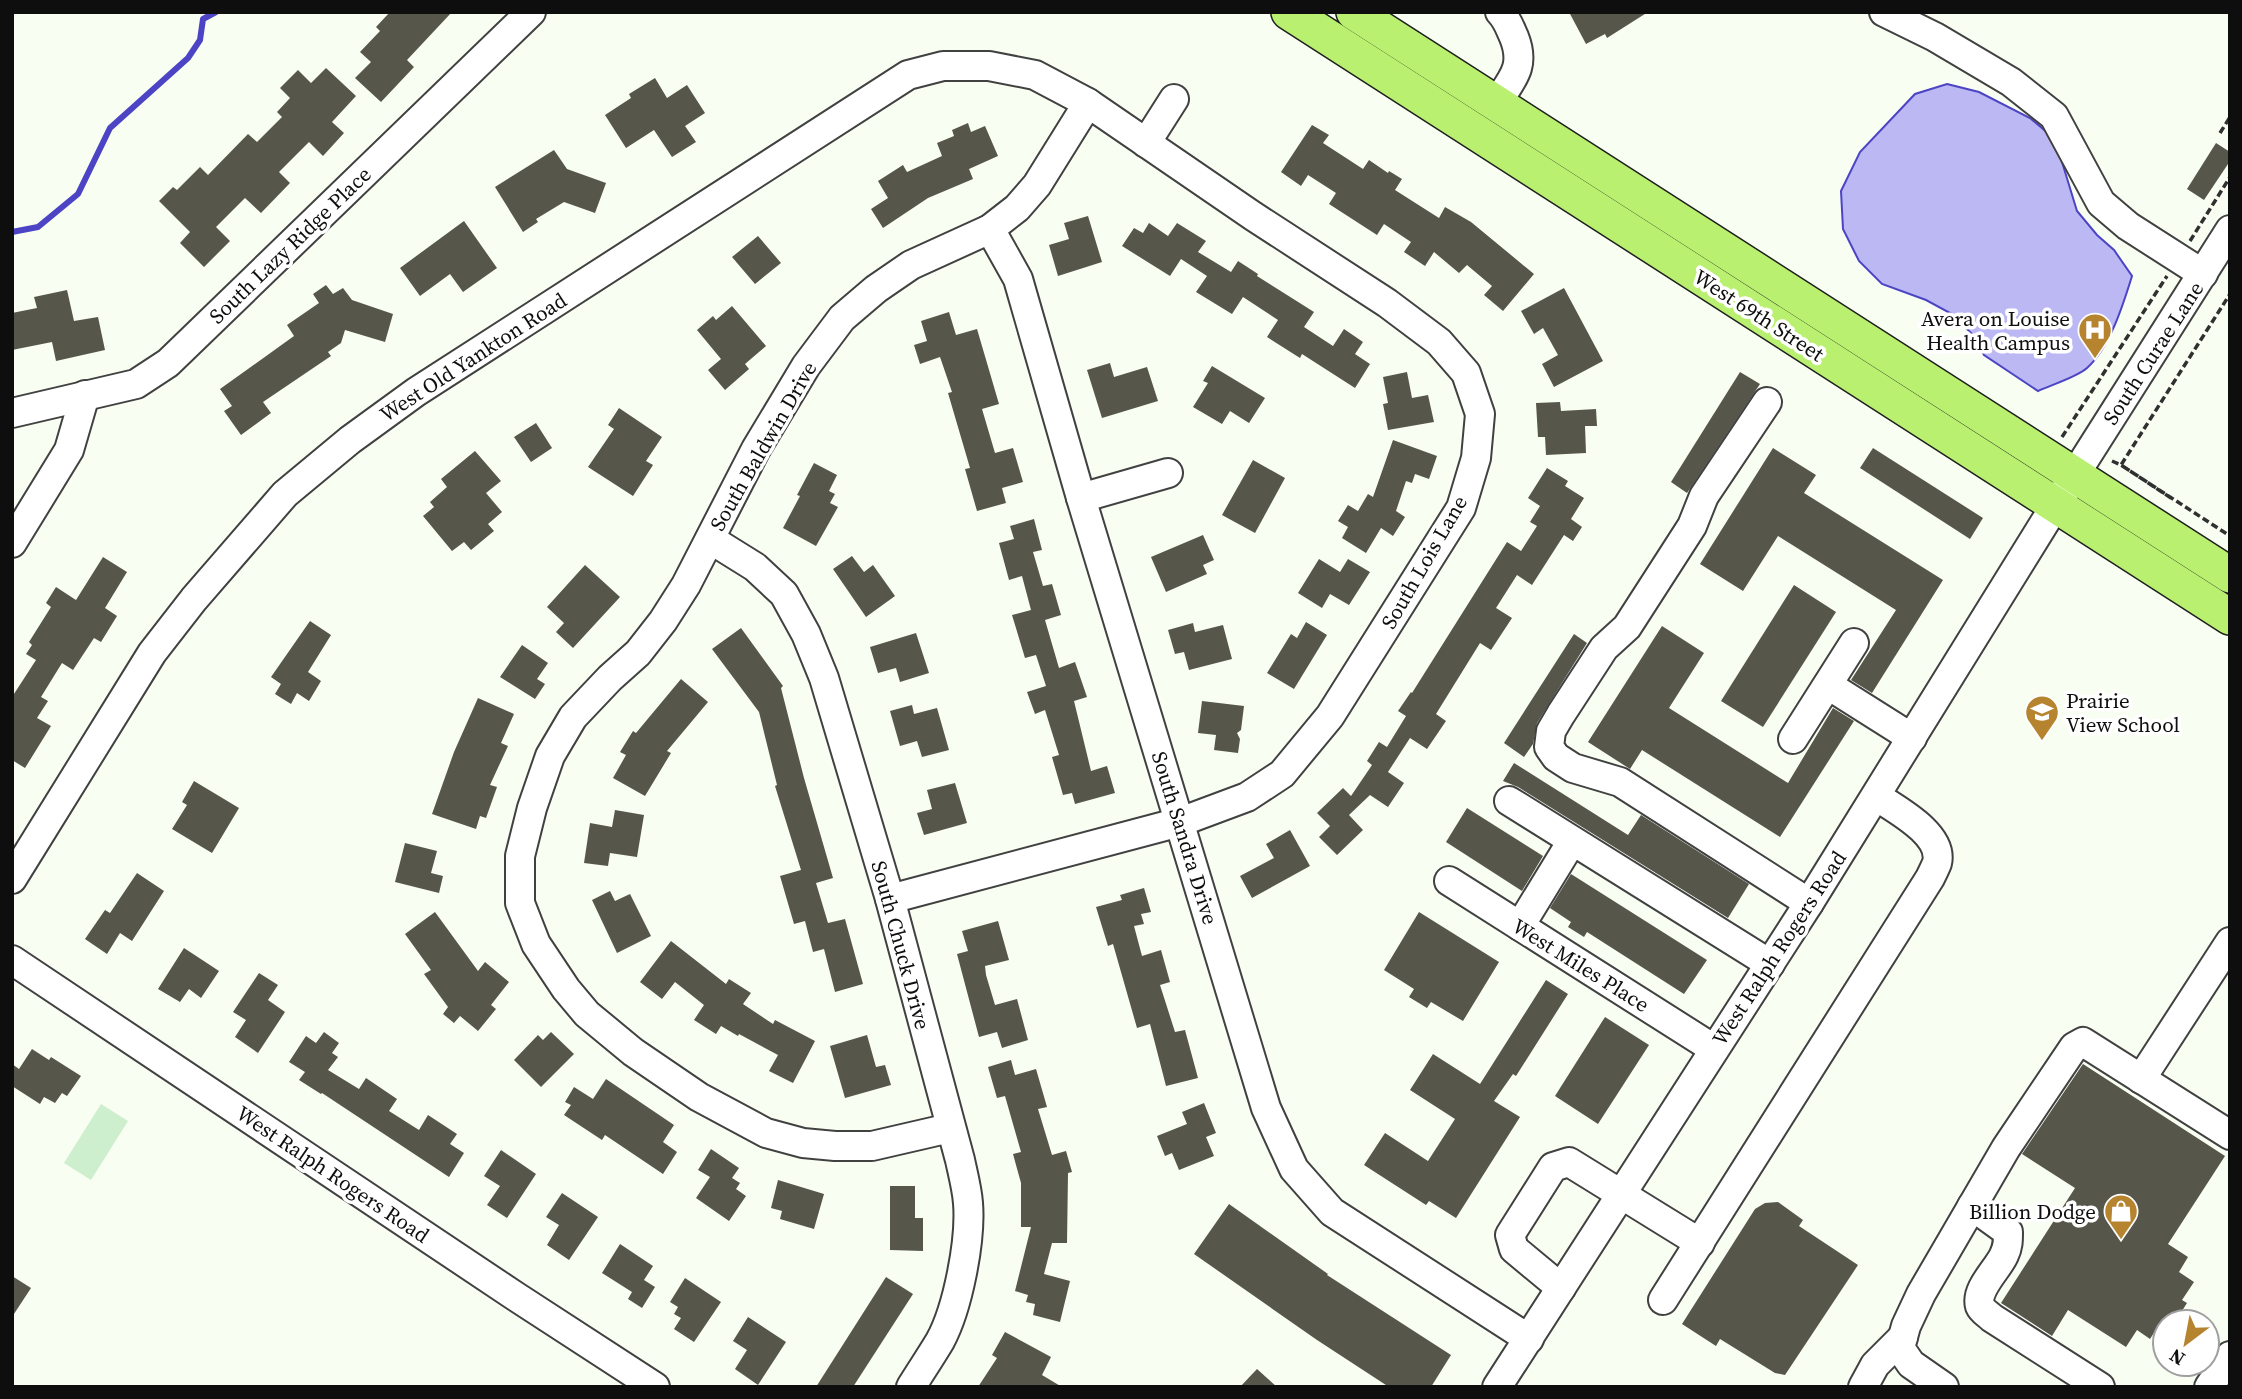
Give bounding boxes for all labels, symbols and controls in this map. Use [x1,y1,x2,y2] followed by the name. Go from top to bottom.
[203,160,377,330] street label: South Lazy Ridge Place
[1688,262,1830,368] street label: West 69th Street
[2096,276,2210,430] street label: South Curae Lane
[374,286,572,428] street label: West Old Yankton Road
[1921,304,2070,357] place label: Avera on Louise Health Campus
[2076,311,2114,360] hospital icon: Avera on Louise Health Campus
[703,356,823,536] street label: South Baldwin Drive
[1374,490,1474,634] street label: South Lois Lane
[2066,686,2180,739] place label: Prairie View School
[2023,693,2061,742] school or university icon: Prairie View School
[1145,748,1225,928] street label: South Sandra Drive
[1705,845,1853,1051] street label: West Ralph Rogers Road
[865,857,937,1033] street label: South Chuck Drive
[1507,911,1655,1019] street label: West Miles Place
[231,1099,435,1249] street label: West Ralph Rogers Road
[2102,1192,2140,1241] shop icon: Billion Dodge
[1969,1197,2096,1226] place label: Billion Dodge
[2151,1308,2221,1378] north arrow
[2164,1343,2190,1372] text: N

